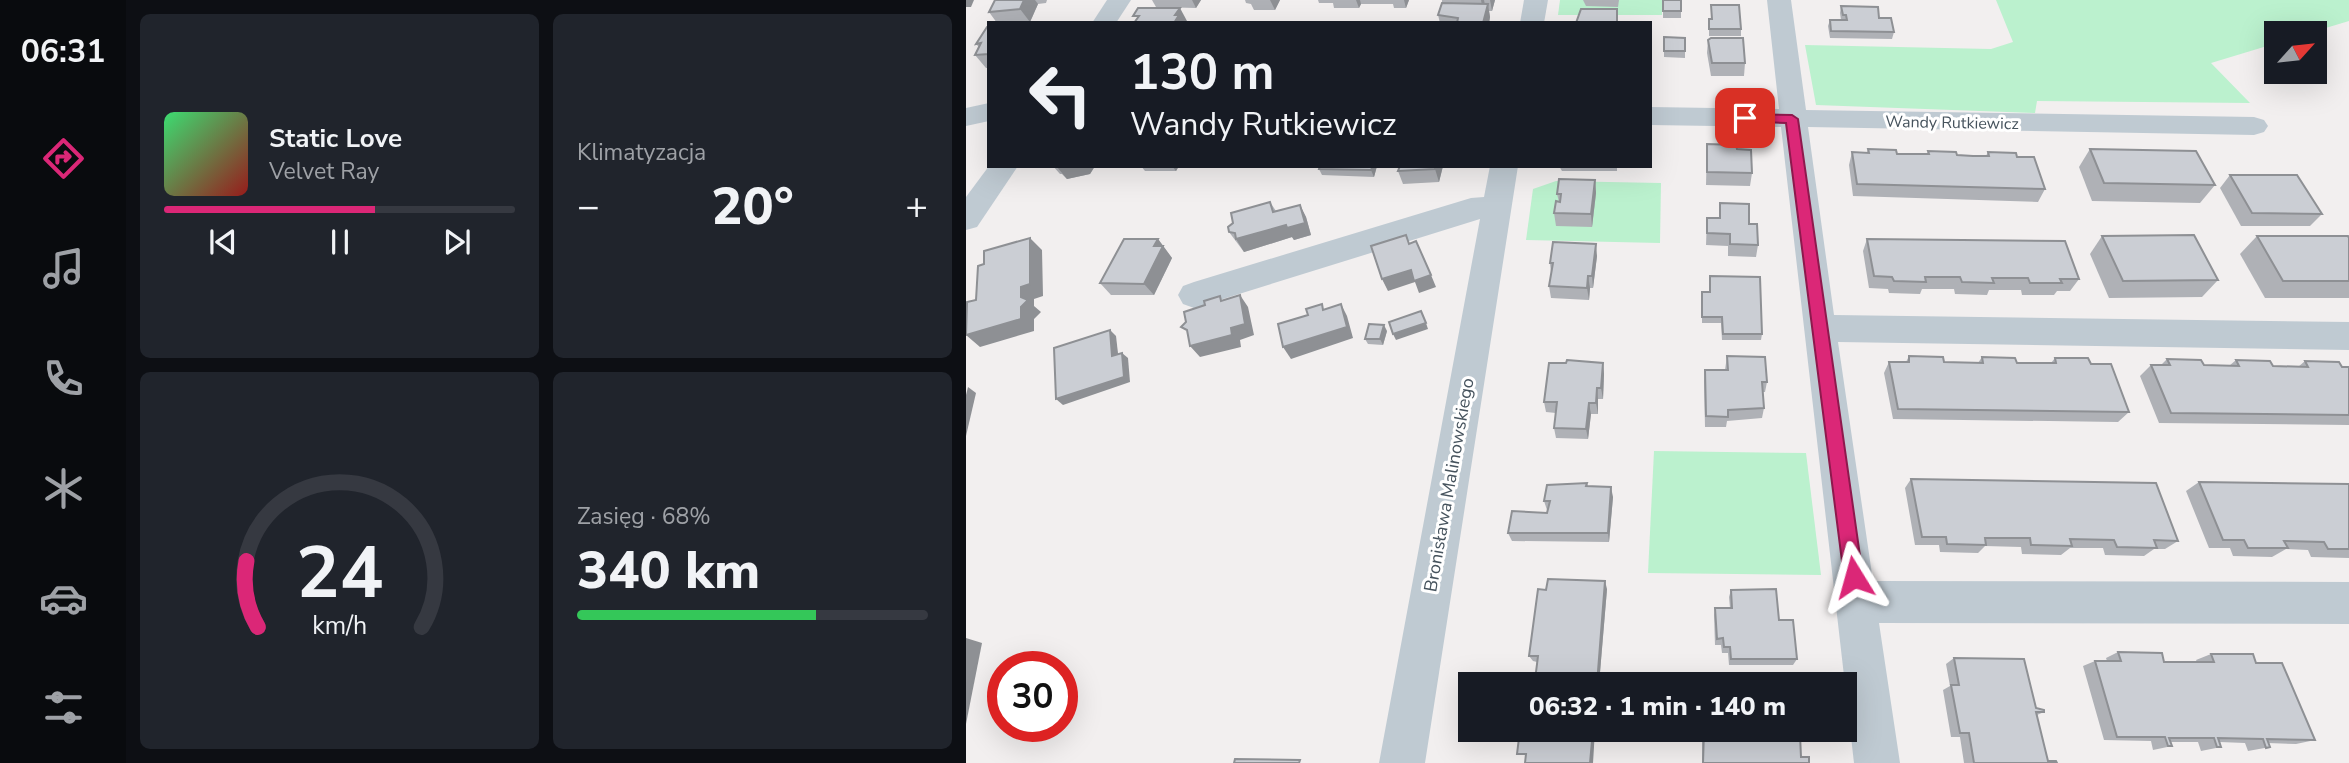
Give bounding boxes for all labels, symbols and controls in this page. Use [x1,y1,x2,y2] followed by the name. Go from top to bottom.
[2264,21,2328,84] north arrow
[2264,21,2327,84] map controls
[21,30,105,73] text: 06:31
[1130,39,1274,106] text: 130 m
[1015,49,1106,140] icon: left
[1715,88,1775,148] pin
[1726,99,1764,137] icon: arrive
[1130,103,1397,146] text: Wandy Rutkiewicz
[1885,111,2019,135] street label: Wandy Rutkiewicz
[269,121,402,156] text: Static Love
[39,134,88,183] icon: directions
[577,137,706,168] text: Klimatyzacja
[269,156,379,187] text: Velvet Ray
[711,171,794,242] text: 20°
[577,181,600,232] text: −
[905,181,928,232] text: +
[204,223,242,261] icon: previous
[321,223,359,261] icon: pause
[438,223,476,261] icon: next
[39,244,88,293] icon: music
[39,354,88,403] icon: phone
[1418,376,1480,594] street label: Bronisława Malinowskiego
[39,464,88,513] icon: climate
[577,501,711,532] text: Zasięg · 68%
[296,523,383,623] text: 24
[577,535,760,606] text: 340 km
[1817,540,1891,614] position arrow
[39,574,88,623] icon: car
[312,608,367,642] text: km/h
[987,651,1078,742] speed limit sign: 30
[39,683,88,732] icon: filters
[1529,689,1786,724] text: 06:32 · 1 min · 140 m

